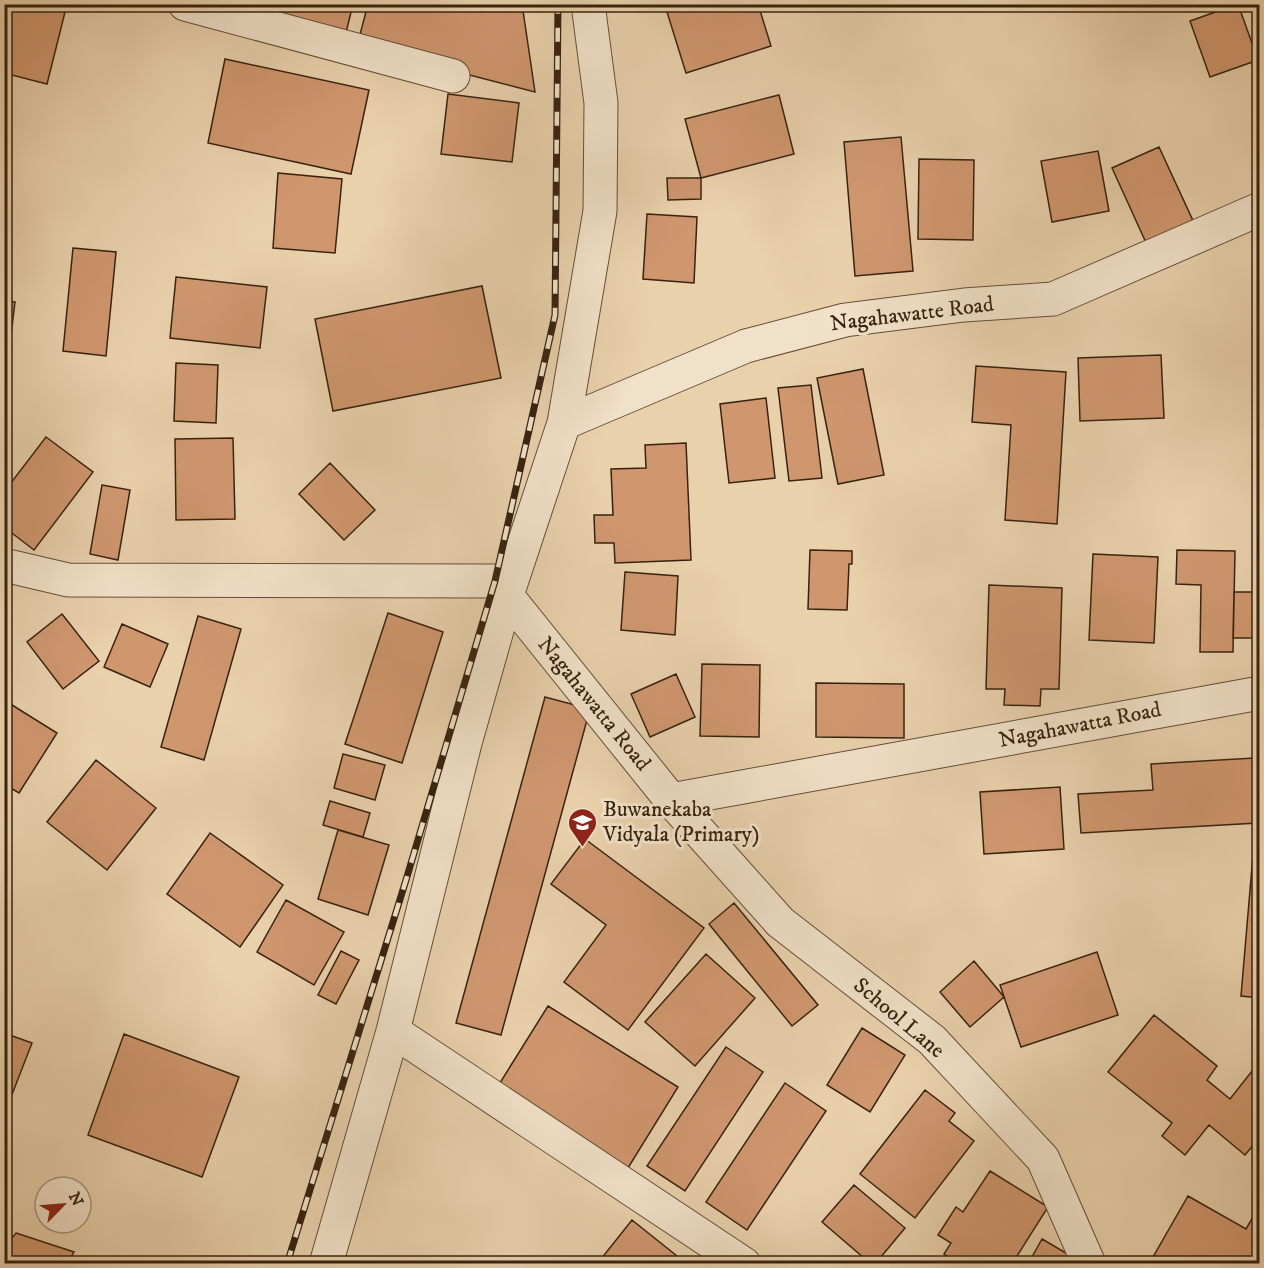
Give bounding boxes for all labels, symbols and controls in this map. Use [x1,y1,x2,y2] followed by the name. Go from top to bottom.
[829,291,995,337] street label: Nagahawatte Road
[532,631,656,777] street label: Nagahawatta Road
[997,696,1163,754] street label: Nagahawatta Road
[602,796,760,848] place label: Buwanekaba Vidyala (Primary)
[566,806,598,848] school or university icon: Buwanekaba Vidyala (Primary)
[848,972,950,1064] street label: School Lane
[33,1175,93,1235] north arrow
[64,1189,88,1209] text: N

